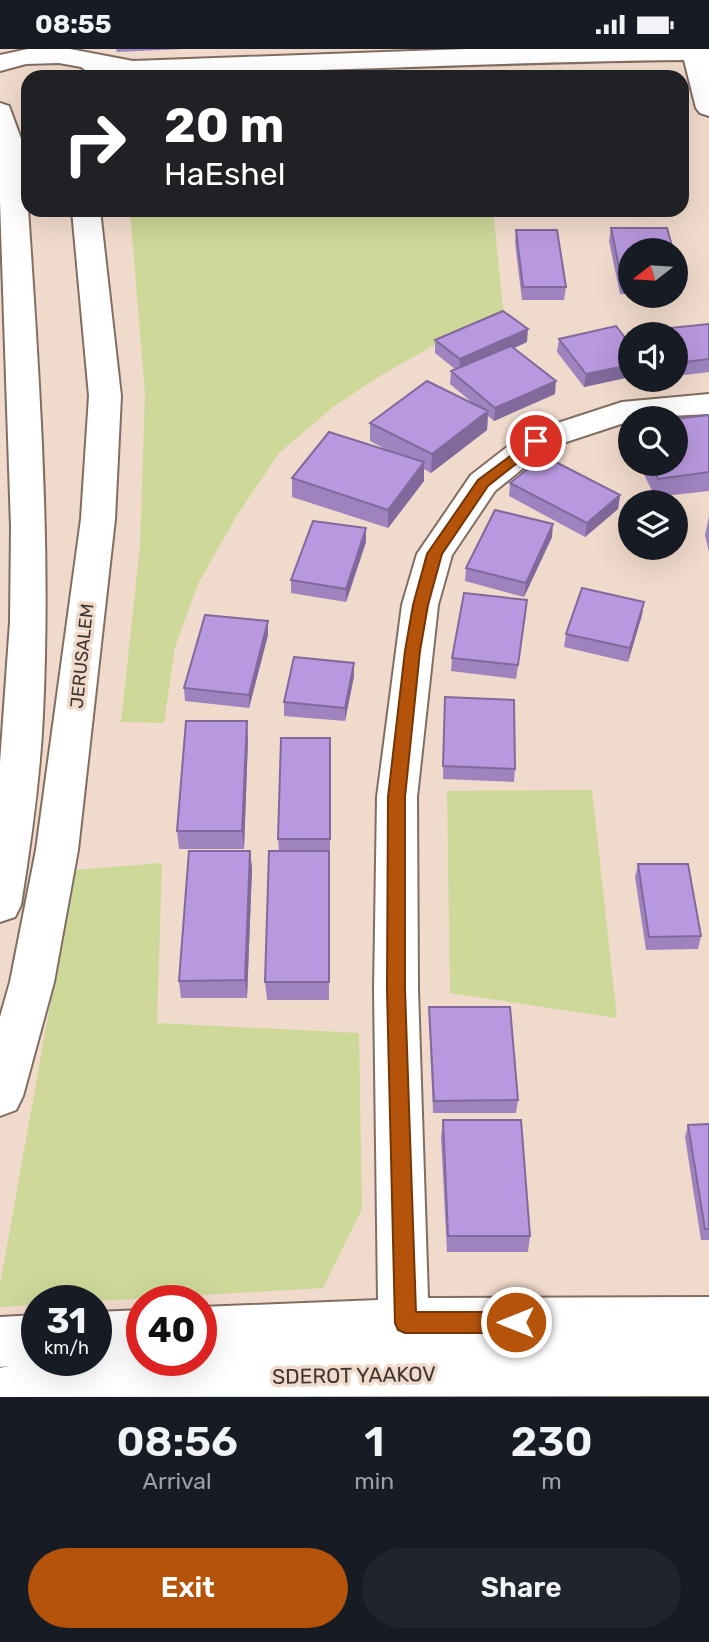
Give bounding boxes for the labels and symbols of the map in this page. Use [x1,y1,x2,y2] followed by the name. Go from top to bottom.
[618,238,688,308] north arrow
[506,411,566,471] pin
[66,603,98,709] street label: JERUSALEM
[126,1285,217,1376] speed limit sign: 40
[479,1285,553,1359] position arrow
[272,1361,436,1389] street label: SDEROT YAAKOV

